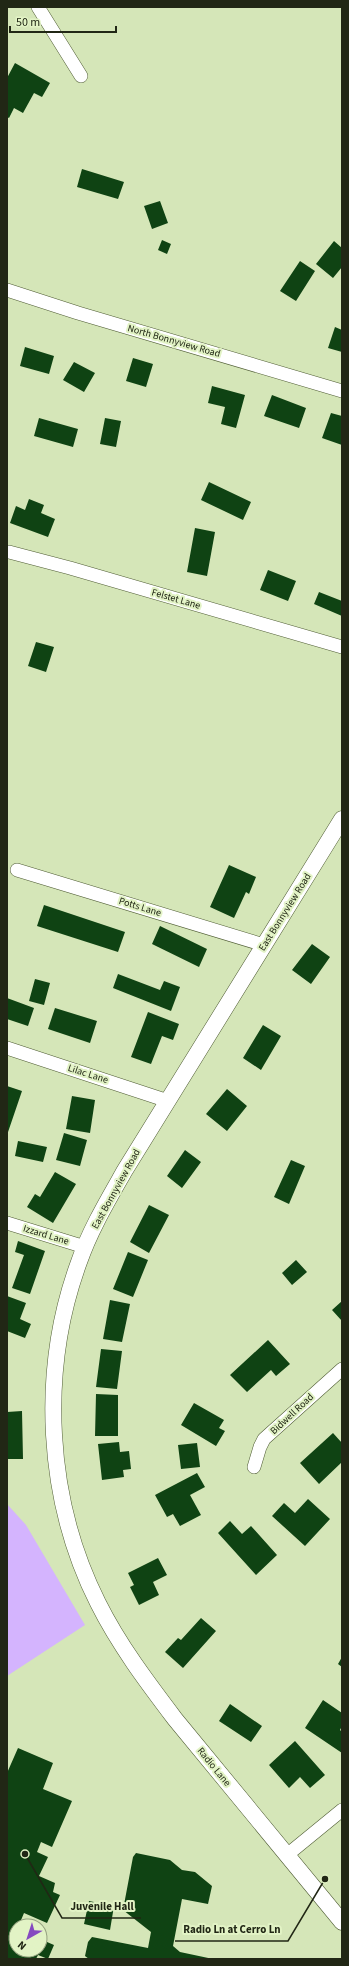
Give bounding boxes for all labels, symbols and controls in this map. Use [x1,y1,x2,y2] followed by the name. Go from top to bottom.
[10,8,116,34] scale bar
[16,14,40,31] text: 50 m
[126,321,222,361] street label: North Bonnyview Road
[150,585,202,613] street label: Felstet Lane
[255,870,315,954] street label: East Bonnyview Road
[117,894,163,920] street label: Potts Lane
[66,1061,110,1087] street label: Lilac Lane
[88,1147,144,1231] street label: East Bonnyview Road
[21,1221,71,1249] street label: Izzard Lane
[267,1390,317,1438] street label: Bidwell Road
[194,1745,234,1789] street label: Radio Lane
[62,1895,141,1918] callout: Juvenile Hall
[70,1899,134,1914] text: Juvenile Hall
[8,1918,48,1958] north arrow
[175,1918,288,1941] callout: Radio Ln at Cerro Ln
[183,1922,281,1937] text: Radio Ln at Cerro Ln
[14,1937,30,1954] text: N

